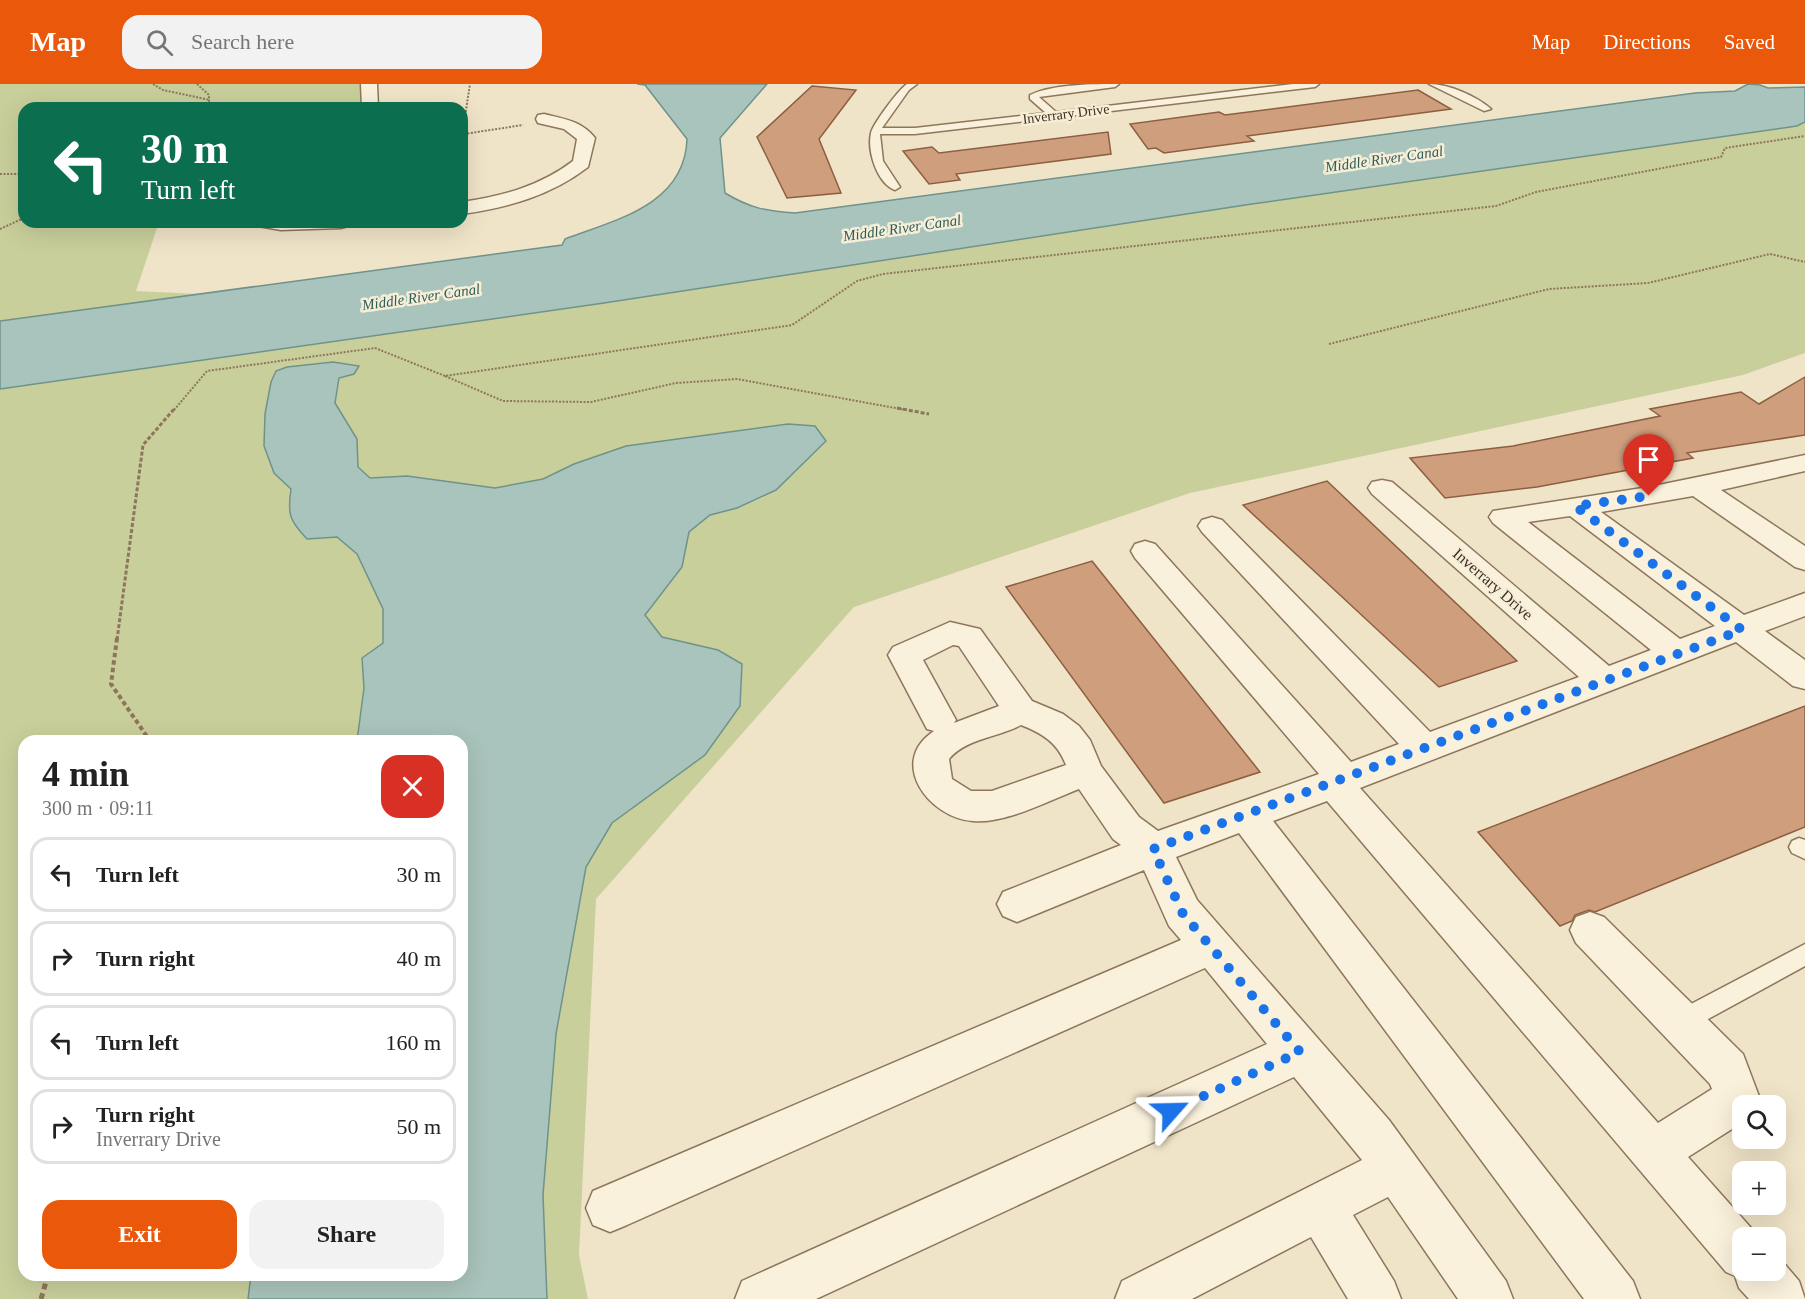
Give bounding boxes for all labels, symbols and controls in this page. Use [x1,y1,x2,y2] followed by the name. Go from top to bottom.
[122,15,542,69] search box
[30,26,86,57] text: Map
[143,26,176,59] icon: search
[191,29,294,54] text: Search here
[1532,30,1570,54] text: Map
[1603,30,1691,54] text: Directions
[1724,30,1775,54] text: Saved
[1022,101,1110,127] street label: Inverrary Drive
[42,126,120,204] icon: left
[141,126,229,172] text: 30 m
[1323,143,1444,175] water label: Middle River Canal
[141,175,235,205] text: Turn left
[841,212,962,244] water label: Middle River Canal
[360,281,481,313] water label: Middle River Canal
[1623,434,1674,496] pin
[1632,443,1665,476] icon: arrive
[1449,545,1536,624] street label: Inverrary Drive
[42,754,129,794] text: 4 min
[381,755,444,818] button: close
[42,797,154,819] text: 300 m · 09:11
[45,858,78,891] icon: left
[96,862,179,887] text: Turn left
[396,862,441,887] text: 30 m
[45,942,78,975] icon: right
[96,946,195,971] text: Turn right
[396,946,441,971] text: 40 m
[45,1026,78,1059] icon: left
[96,1030,179,1055] text: Turn left
[385,1030,441,1055] text: 160 m
[1139,1079,1203,1143] position arrow
[1732,1095,1786,1281] map controls
[1732,1095,1786,1149] button: search
[96,1102,195,1127] text: Turn right
[45,1110,78,1143] icon: right
[396,1114,441,1139] text: 50 m
[96,1128,221,1150] text: Inverrary Drive
[1732,1161,1786,1215] button: +
[42,1200,237,1269] button: Exit
[249,1200,444,1269] button: Share
[1732,1227,1786,1281] button: −

